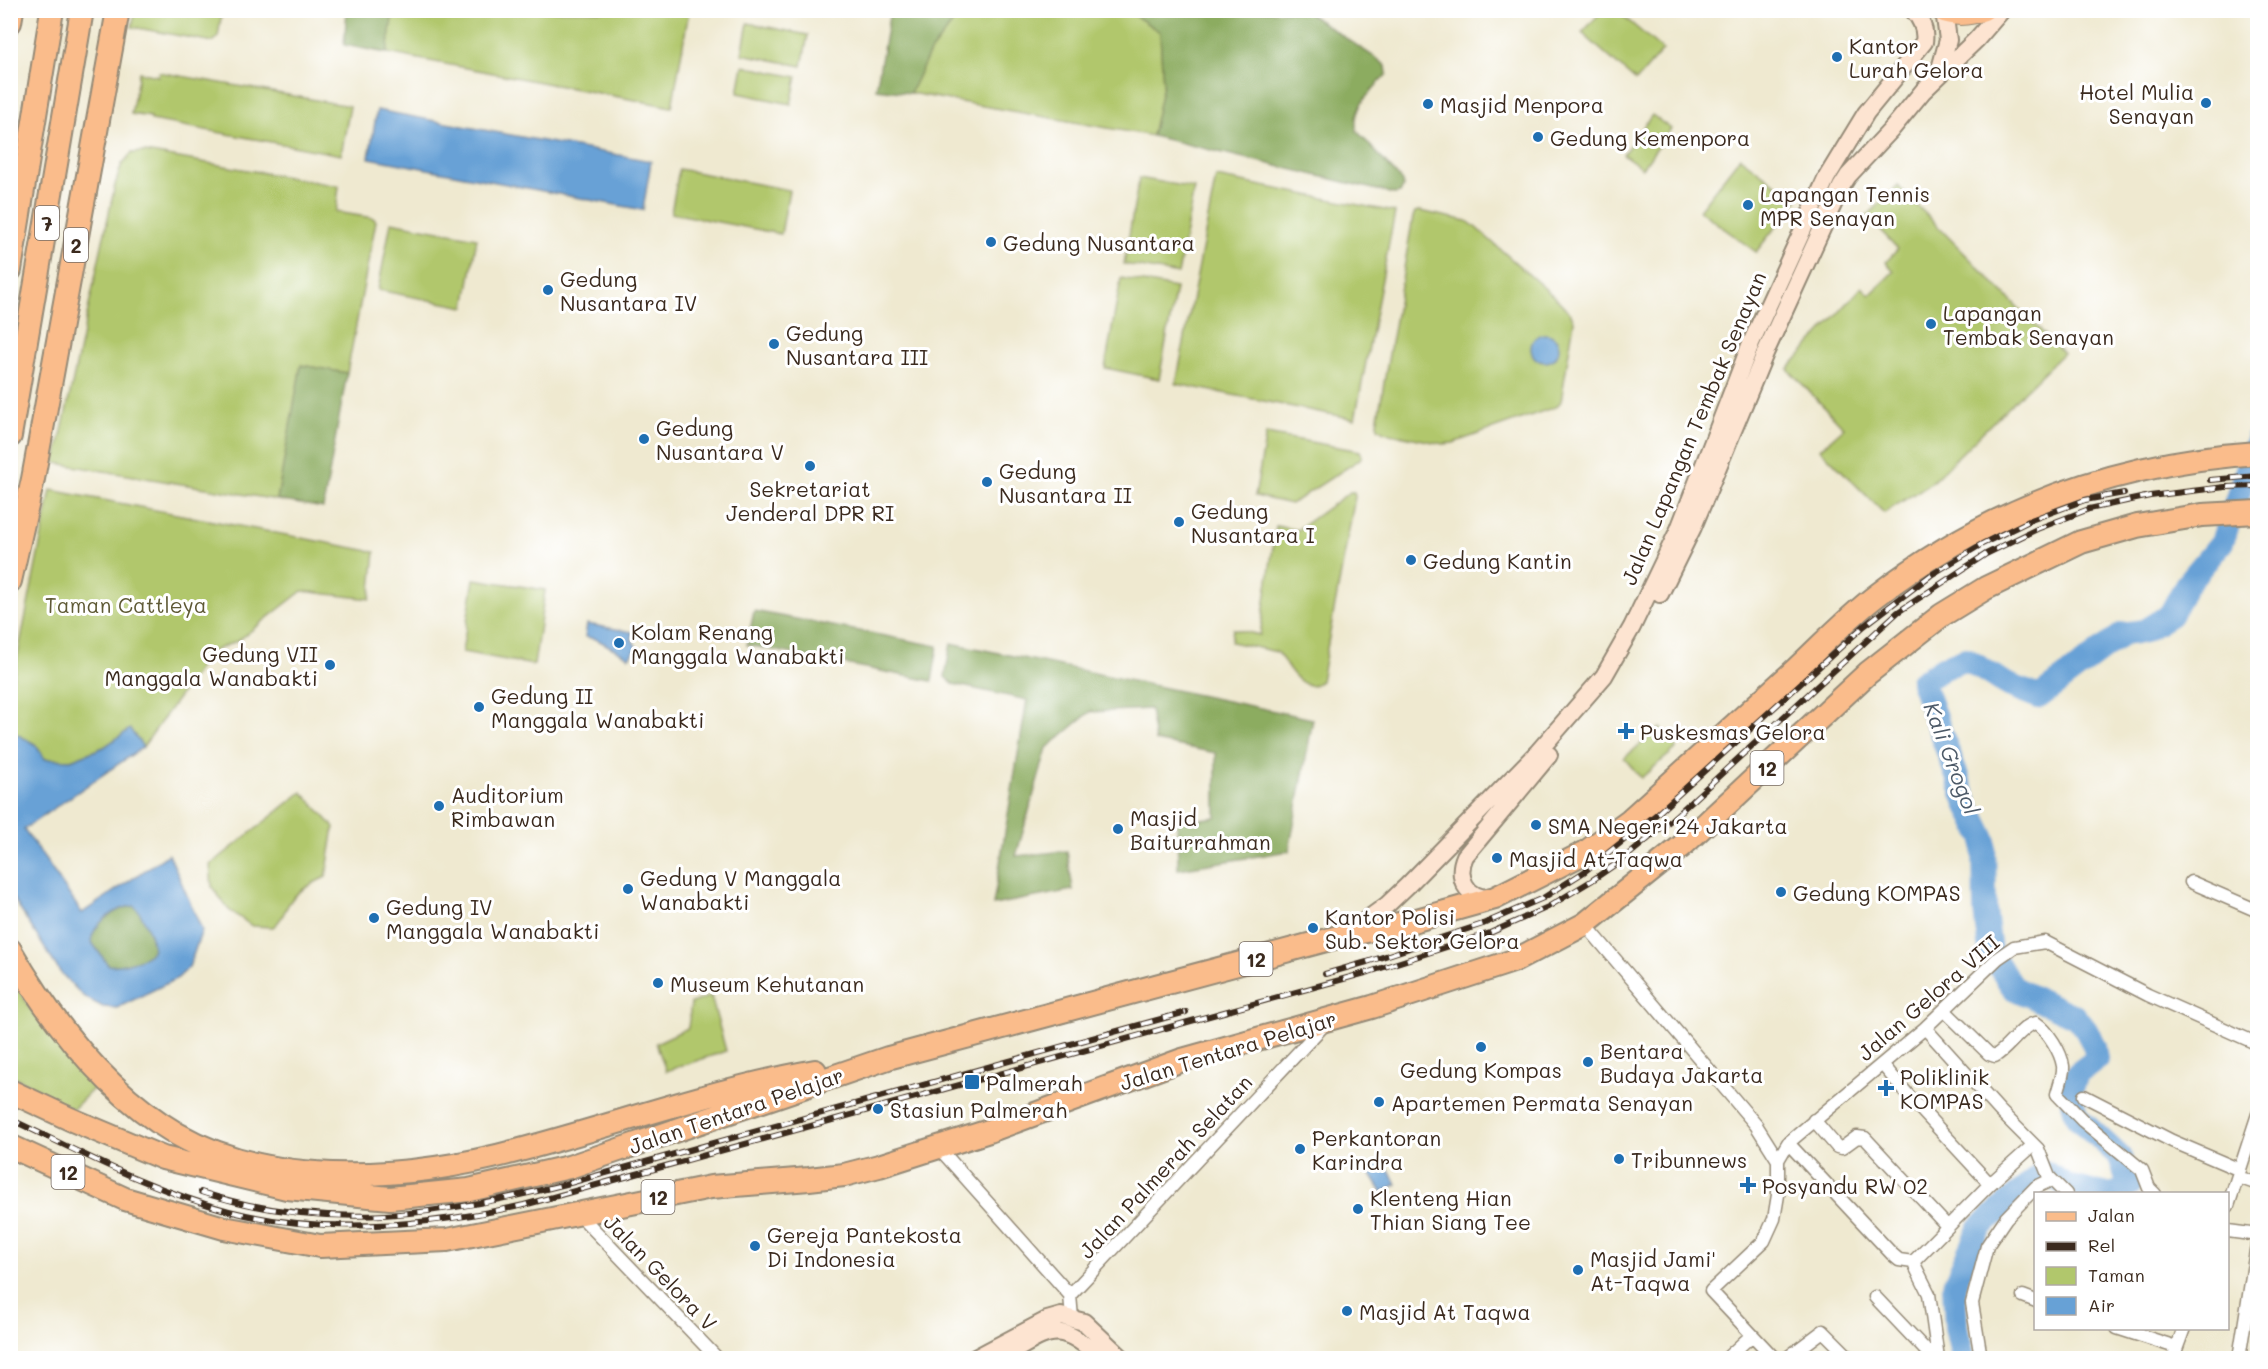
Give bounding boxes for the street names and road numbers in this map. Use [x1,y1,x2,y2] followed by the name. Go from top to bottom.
[35,206,59,240] road number: 7
[64,228,88,262] road number: 2
[1615,267,1771,589] street label: Jalan Lapangan Tembak Senayan
[1750,751,1784,785] road number: 12
[1852,928,2004,1066] street label: Jalan Gelora VIII
[1240,942,1272,976] road number: 12
[1116,1004,1340,1096] street label: Jalan Tentara Pelajar
[625,1061,847,1159] street label: Jalan Tentara Pelajar
[1073,1068,1257,1264] street label: Jalan Palmerah Selatan
[52,1155,84,1189] road number: 12
[642,1180,674,1214] road number: 12
[599,1208,723,1336] street label: Jalan Gelora V

